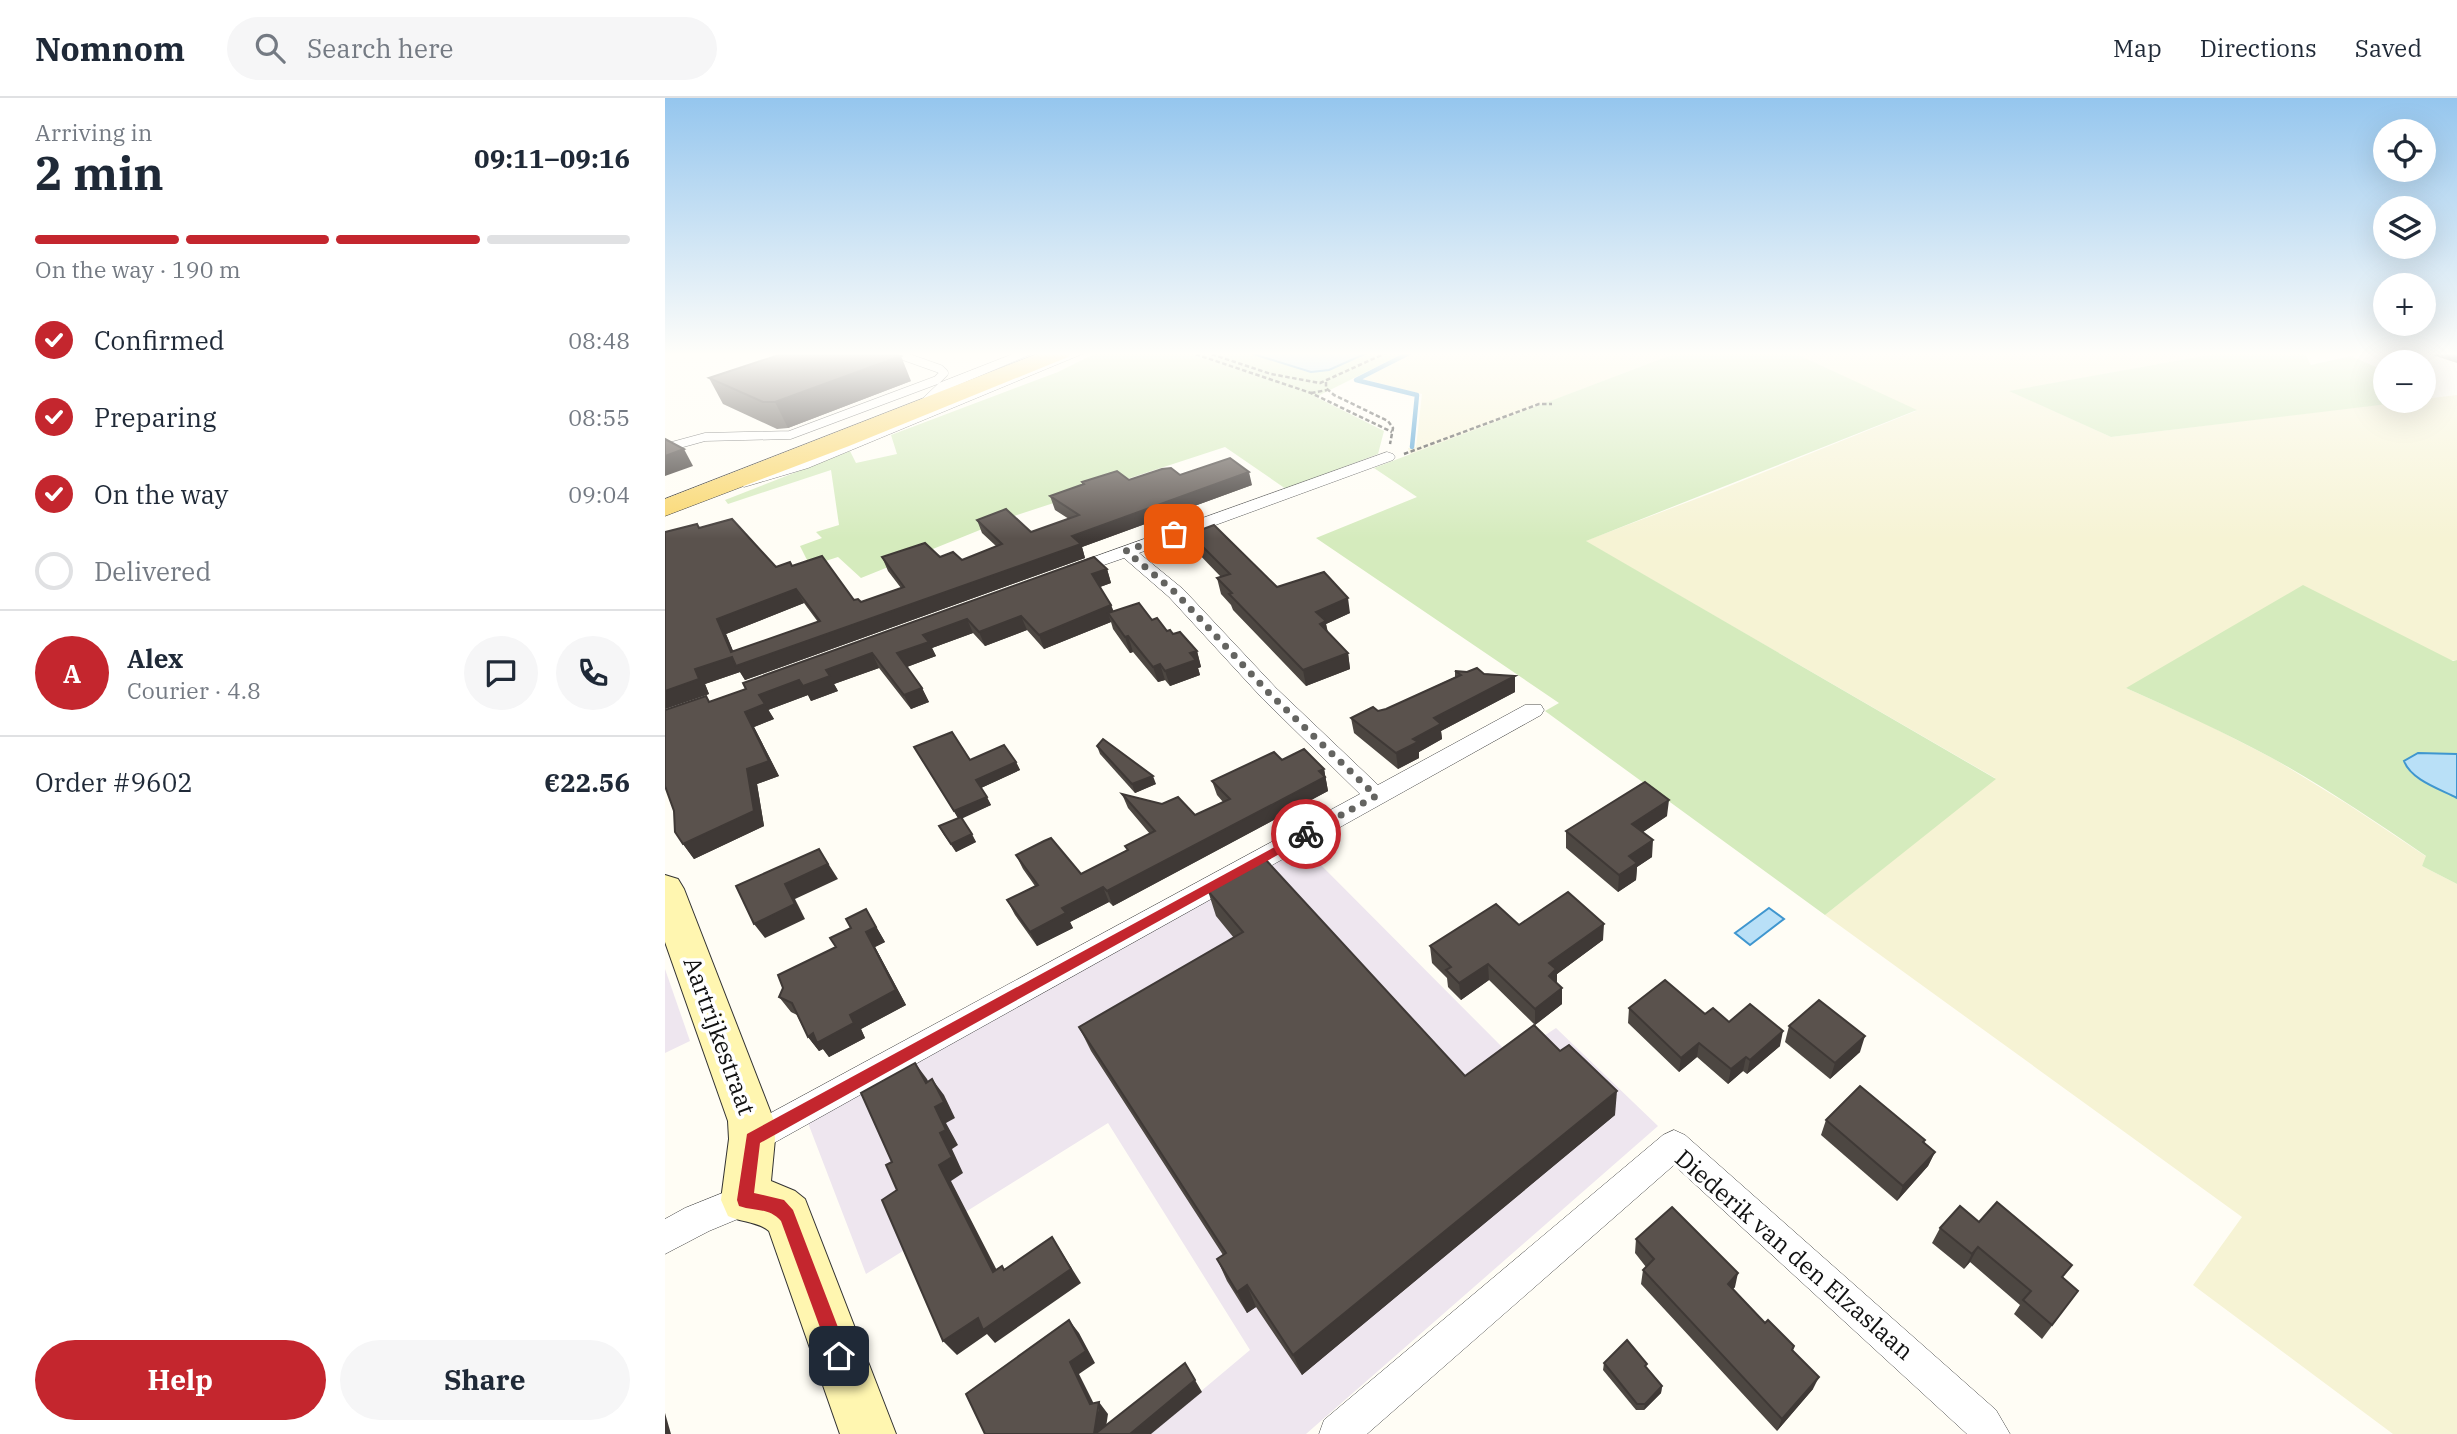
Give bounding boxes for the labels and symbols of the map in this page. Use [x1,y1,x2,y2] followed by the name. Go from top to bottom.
[1144,504,1204,564] pin
[1271,799,1341,869] courier
[677,952,763,1119] street label: Aartrijkestraat
[1669,1142,1921,1367] street label: Diederik van den Elzaslaan
[809,1326,869,1386] pin

